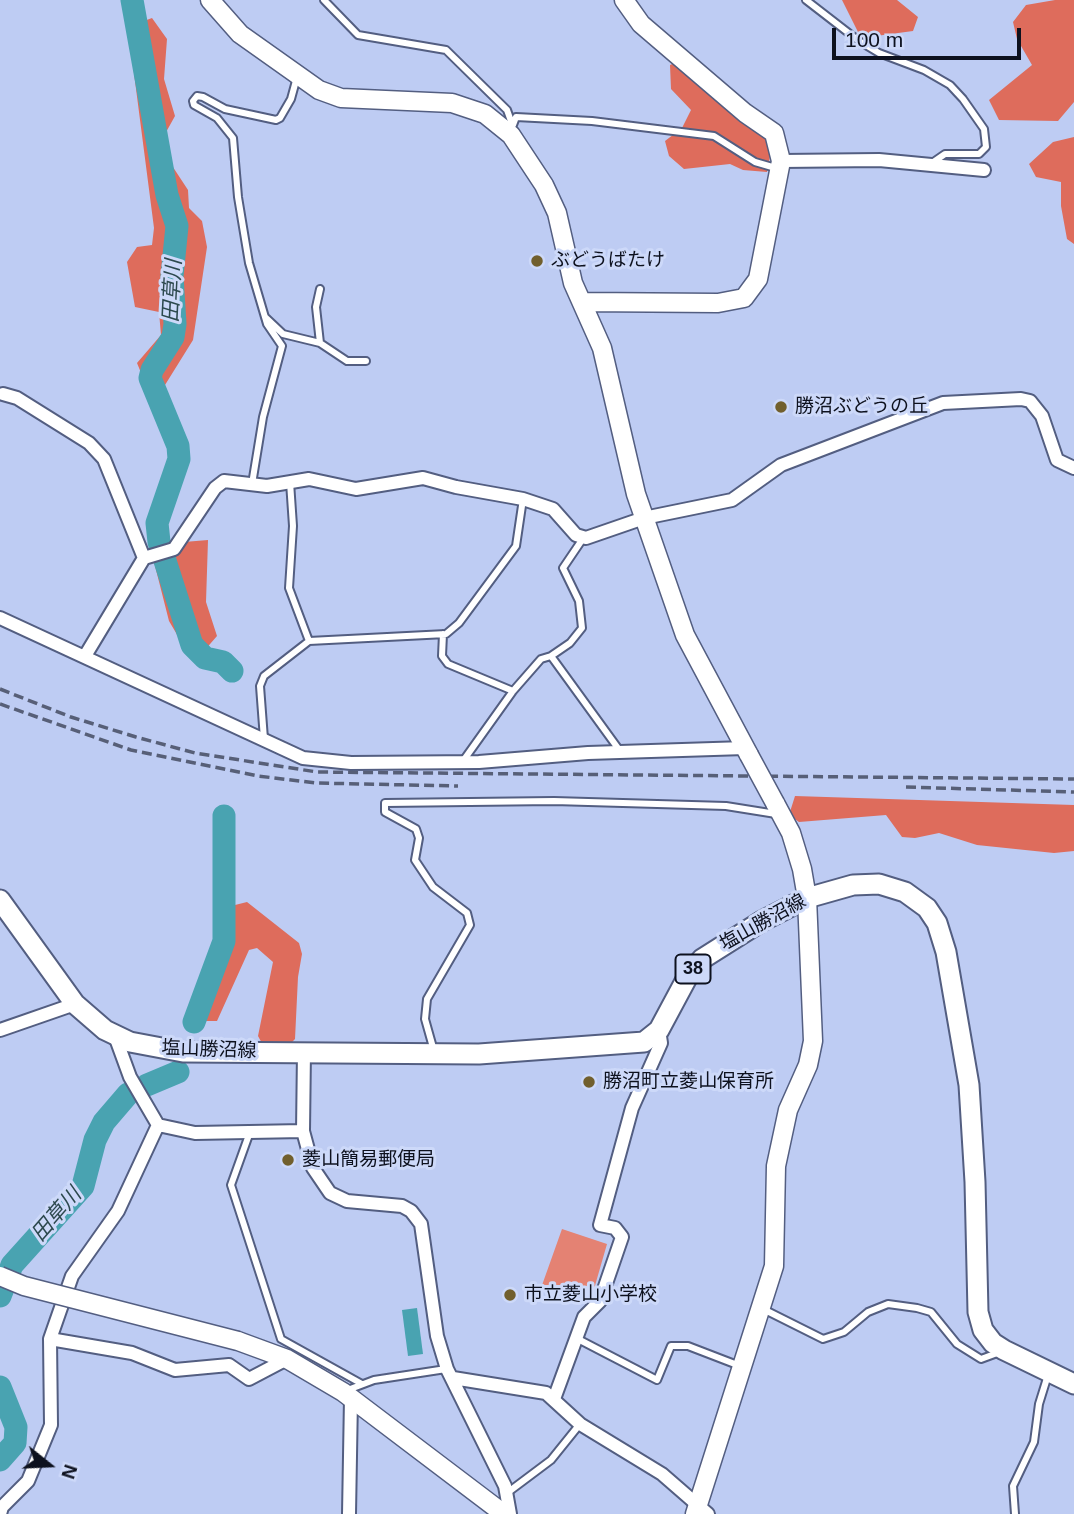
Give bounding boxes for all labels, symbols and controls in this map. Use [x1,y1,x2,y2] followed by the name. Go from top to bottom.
[836,14,1025,58] scale bar
[845,28,903,51] text: 100 m
[551,250,665,272] place label: ぶどうばたけ
[529,253,545,269] marker: ぶどうばたけ
[159,259,187,323] water label: 田草川
[795,396,928,418] place label: 勝沼ぶどうの丘
[773,399,789,415] marker: 勝沼ぶどうの丘
[716,890,810,956] street label: 塩山勝沼線
[676,954,710,984] road number: 38
[161,1037,257,1063] street label: 塩山勝沼線
[603,1071,774,1093] place label: 勝沼町立菱山保育所
[581,1074,597,1090] marker: 勝沼町立菱山保育所
[302,1149,435,1171] place label: 菱山簡易郵便局
[280,1152,296,1168] marker: 菱山簡易郵便局
[27,1183,87,1247] water label: 田草川
[524,1284,657,1306] place label: 市立菱山小学校
[502,1287,518,1303] marker: 市立菱山小学校
[14,1430,84,1500] north arrow
[57,1462,82,1481] text: N

